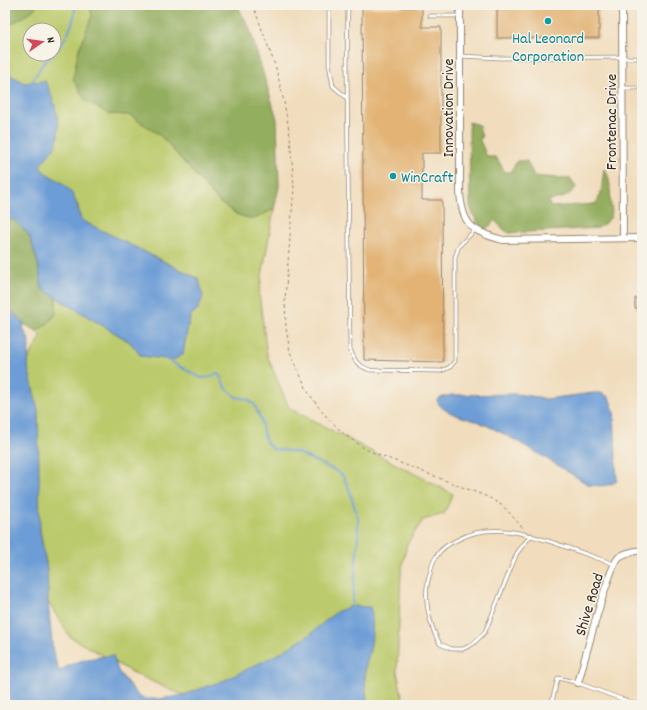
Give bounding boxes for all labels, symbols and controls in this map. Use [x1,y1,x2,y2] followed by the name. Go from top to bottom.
[543,16,553,26] marker: Hal Leonard Corporation
[22,22,62,62] north arrow
[512,28,584,69] place label: Hal Leonard Corporation
[41,36,58,45] text: N
[438,59,461,157] street label: Innovation Drive
[601,74,624,170] street label: Frontenac Drive
[401,167,453,190] place label: WinCraft
[388,171,398,181] marker: WinCraft
[570,570,611,639] street label: Shive Road

